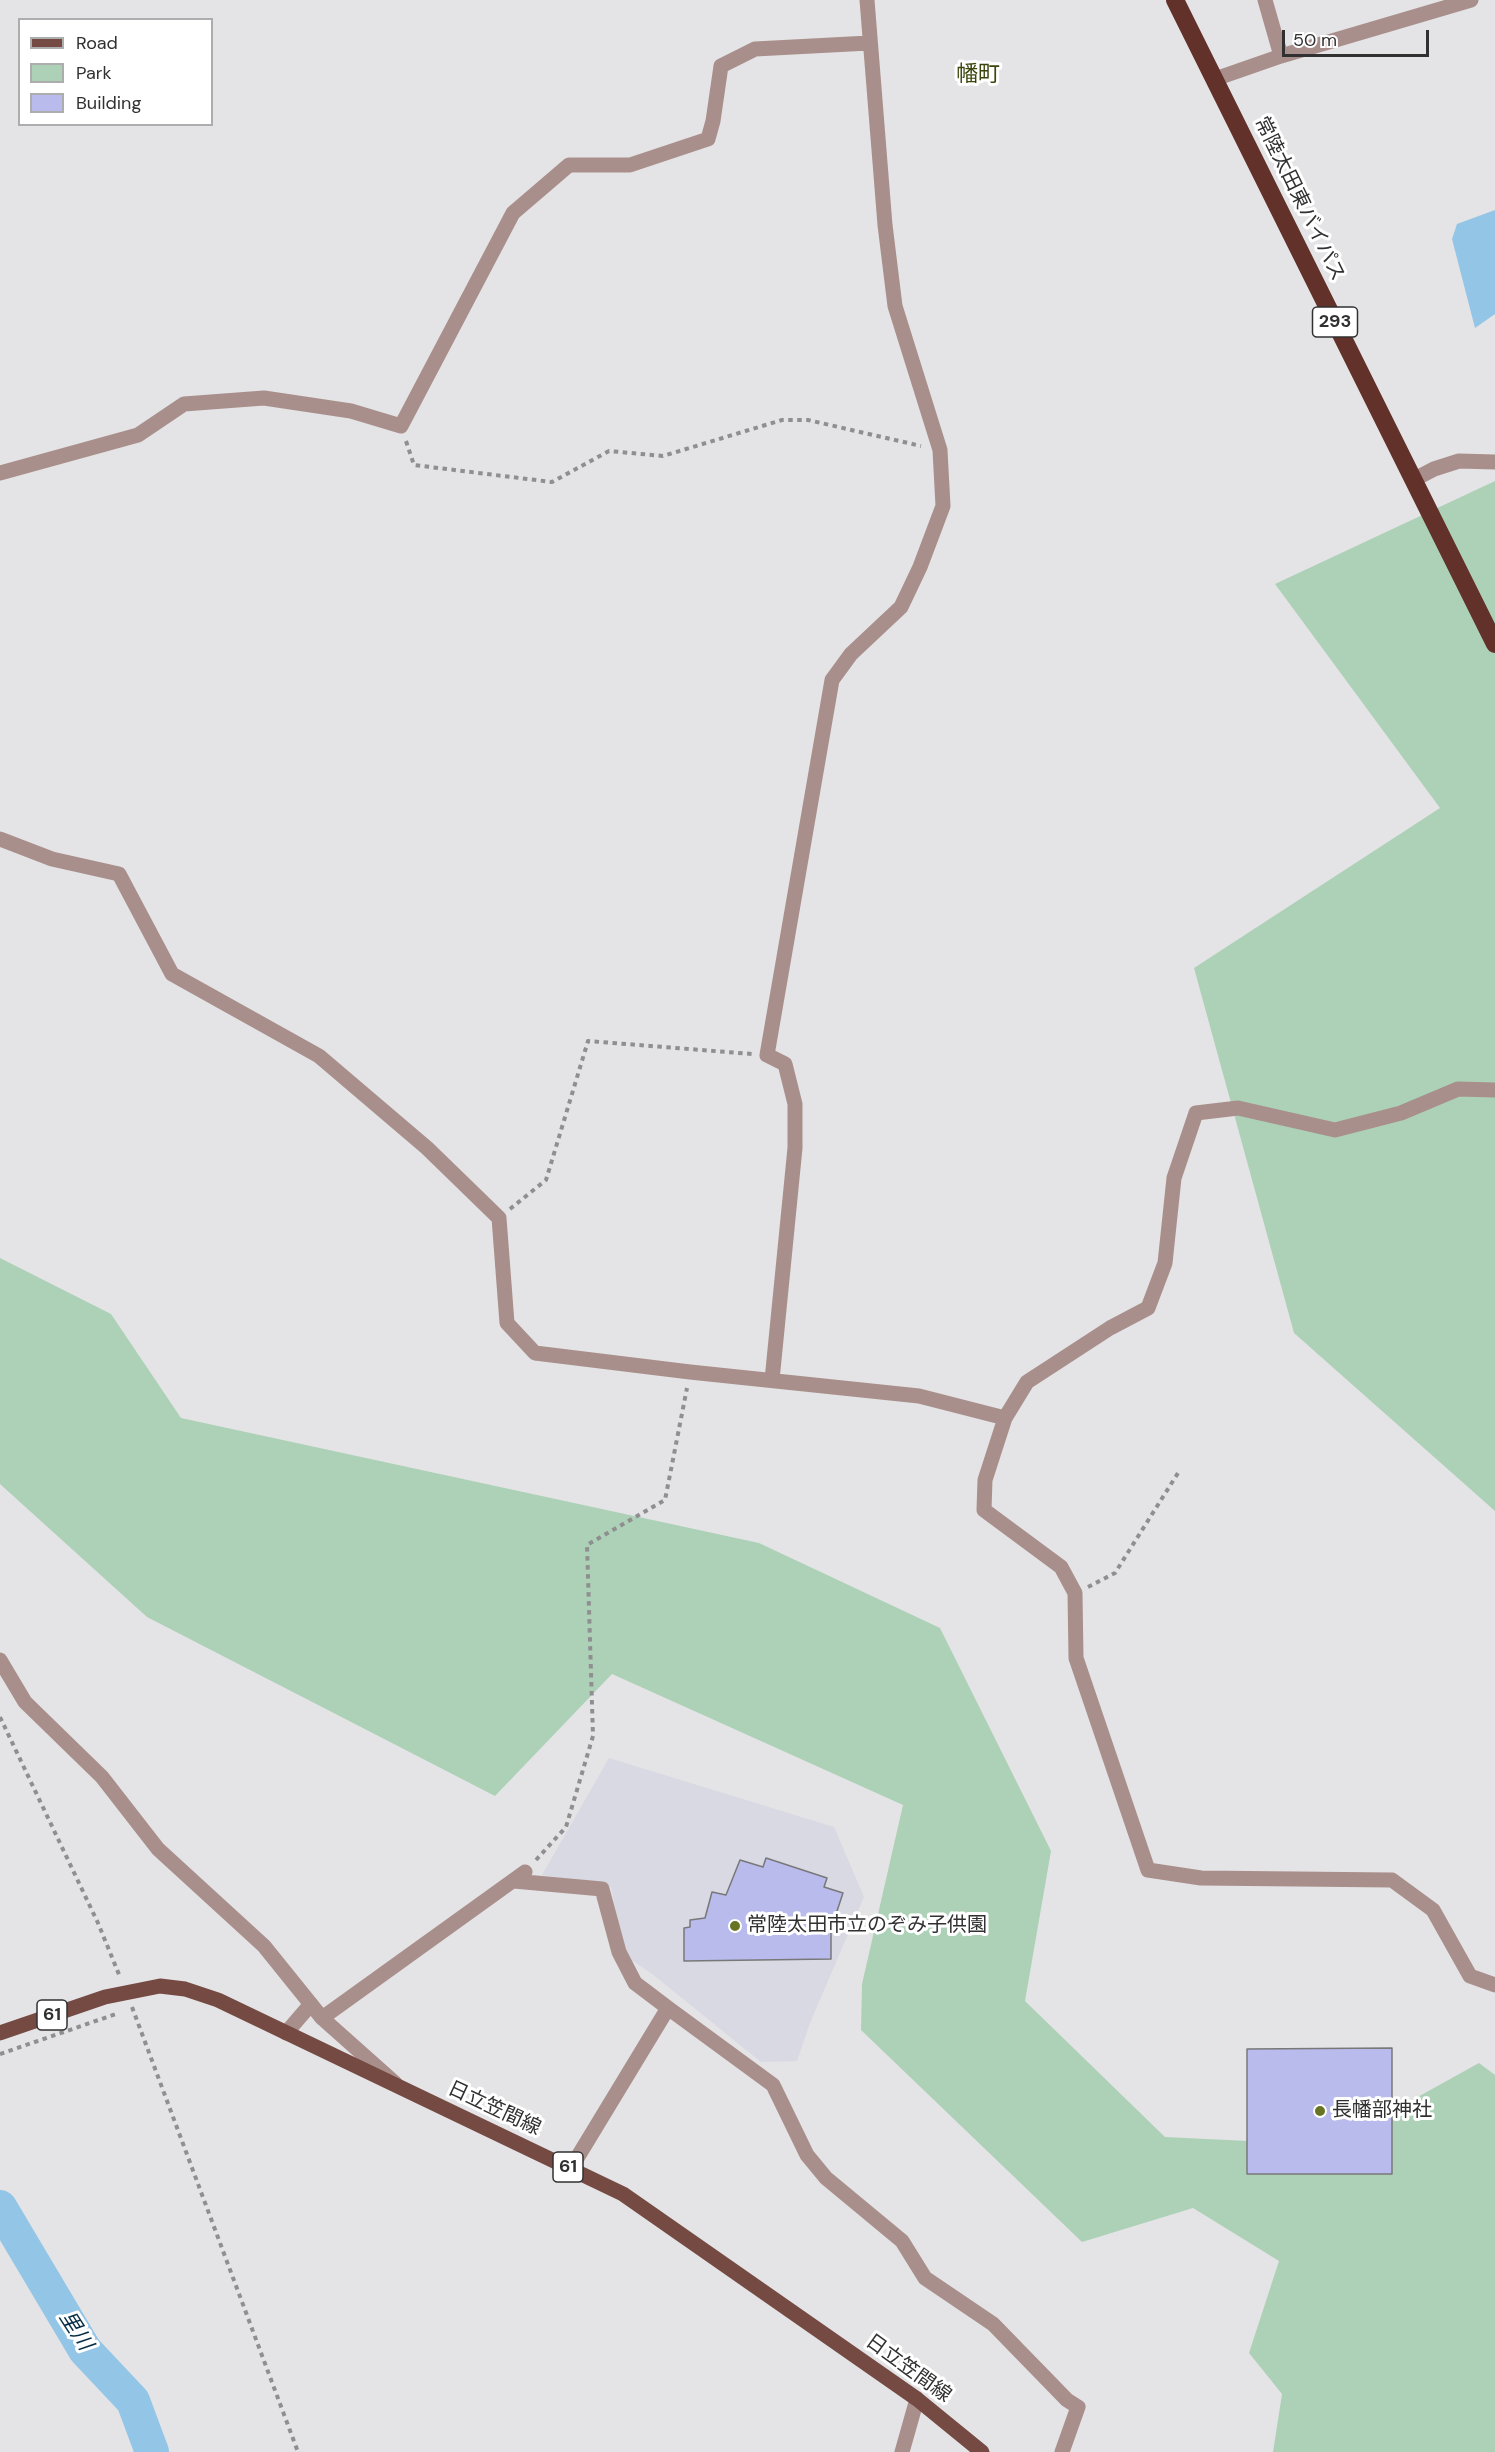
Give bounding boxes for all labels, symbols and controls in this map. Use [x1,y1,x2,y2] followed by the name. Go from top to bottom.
[18,18,213,126] legend
[1285,18,1432,56] scale bar
[1293,28,1337,52] text: 50 m
[76,31,118,55] text: Road
[76,61,112,85] text: Park
[956,62,1000,88] district label: 幡町
[76,91,141,115] text: Building
[1249,113,1349,285] street label: 常陸太田東バイパス
[1312,307,1358,337] road number: 293
[747,1914,987,1938] place label: 常陸太田市立のぞみ子供園
[728,1919,742,1933] marker: 常陸太田市立のぞみ子供園
[37,2000,67,2030] road number: 61
[444,2077,544,2141] street label: 日立笠間線
[1332,2099,1432,2123] place label: 長幡部神社
[1313,2104,1327,2118] marker: 長幡部神社
[553,2152,583,2182] road number: 61
[53,2307,97,2355] water label: 里川
[860,2330,956,2408] street label: 日立笠間線

